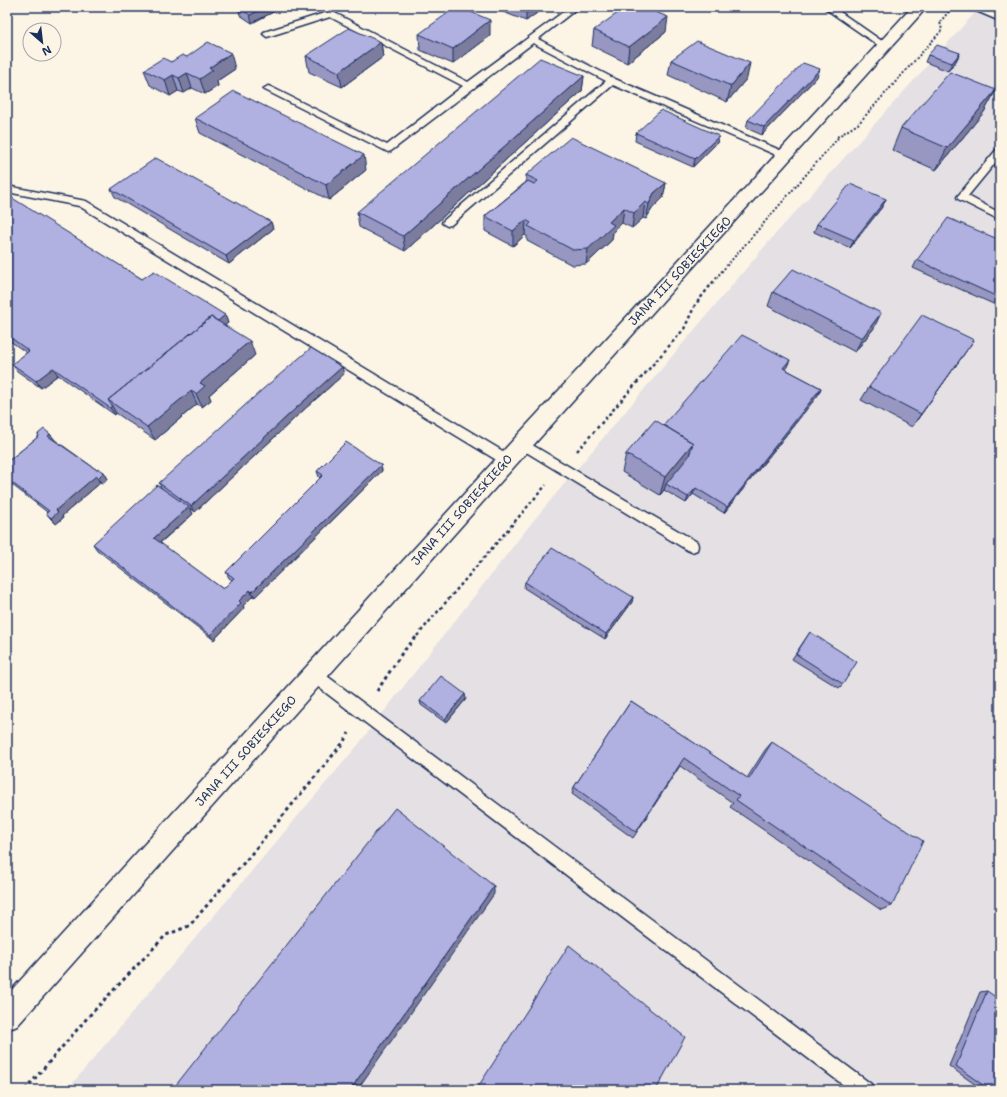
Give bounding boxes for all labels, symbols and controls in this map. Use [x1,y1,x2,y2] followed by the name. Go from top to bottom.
[22,22,62,62] north arrow
[39,42,54,59] text: N
[625,213,735,329] street label: JANA III SOBIESKIEGO
[408,451,516,569] street label: JANA III SOBIESKIEGO
[192,692,300,810] street label: JANA III SOBIESKIEGO

